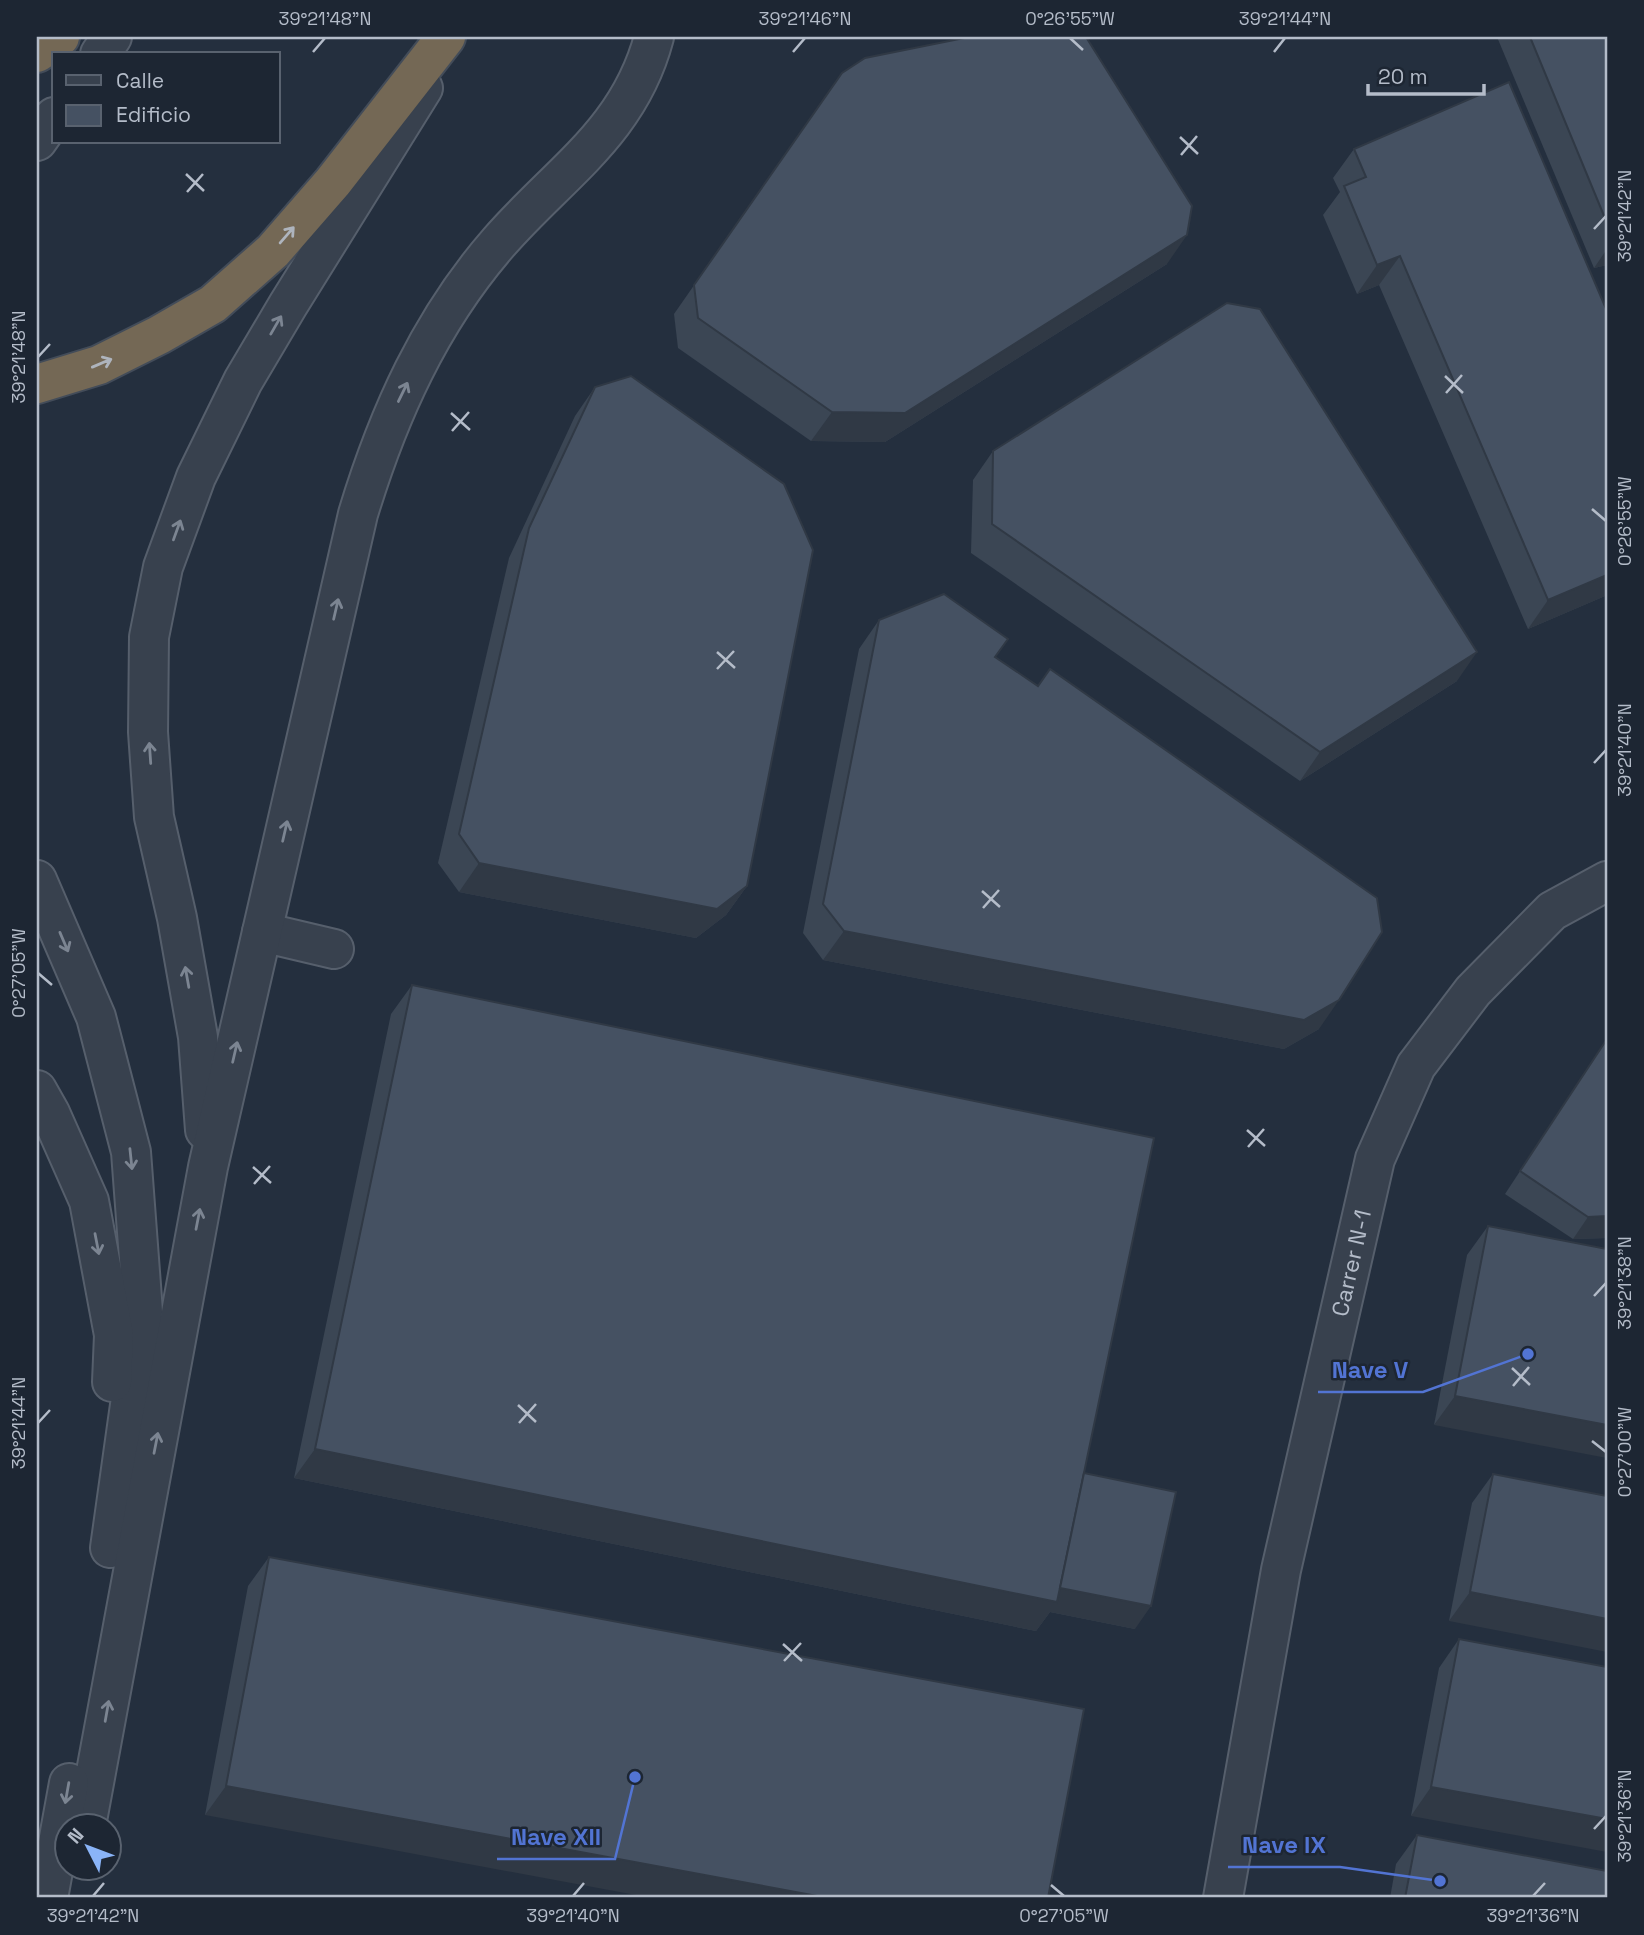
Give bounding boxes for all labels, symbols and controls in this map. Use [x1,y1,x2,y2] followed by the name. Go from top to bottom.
[279,7,371,30] text: 39°21'48"N
[759,7,851,30] text: 39°21'46"N
[1025,7,1115,30] text: 0°26'55"W
[1239,7,1331,30] text: 39°21'44"N
[52,52,280,144] legend
[1368,52,1483,96] scale bar
[1378,63,1428,90] text: 20 m
[116,67,164,94] text: Calle
[116,101,191,128] text: Edificio
[1613,170,1636,262] text: 39°21'42"N
[279,226,295,244] one-way arrow
[7,311,30,403] text: 39°21'48"N
[269,316,283,336] one-way arrow
[90,355,112,368] one-way arrow
[396,382,410,403] one-way arrow
[1613,476,1636,566] text: 0°26'55"W
[172,519,184,541] one-way arrow
[330,598,343,621] one-way arrow
[1613,703,1636,797] text: 39°21'40"N
[143,742,156,765] one-way arrow
[279,820,293,843] one-way arrow
[7,928,30,1018] text: 0°27'05"W
[58,931,71,953] one-way arrow
[180,966,194,989] one-way arrow
[228,1041,242,1064] one-way arrow
[125,1147,138,1170] one-way arrow
[1324,1207,1378,1319] street label: Carrer N-1
[192,1208,206,1231] one-way arrow
[91,1232,104,1255] one-way arrow
[1613,1236,1636,1330] text: 39°21'38"N
[1318,1347,1423,1392] callout: Nave V
[1332,1354,1408,1385] text: Nave V
[7,1377,30,1469] text: 39°21'44"N
[1613,1407,1636,1497] text: 0°27'00"W
[150,1432,163,1455] one-way arrow
[101,1700,114,1723] one-way arrow
[1613,1769,1636,1863] text: 39°21'36"N
[60,1781,73,1804] one-way arrow
[52,1812,122,1882] north arrow
[497,1814,615,1859] callout: Nave XII
[511,1821,601,1852] text: Nave XII
[1228,1822,1340,1867] callout: Nave IX
[62,1823,89,1849] text: N
[1242,1829,1326,1860] text: Nave IX
[47,1904,139,1927] text: 39°21'42"N
[526,1904,620,1927] text: 39°21'40"N
[1019,1904,1109,1927] text: 0°27'05"W
[1486,1904,1580,1927] text: 39°21'36"N

